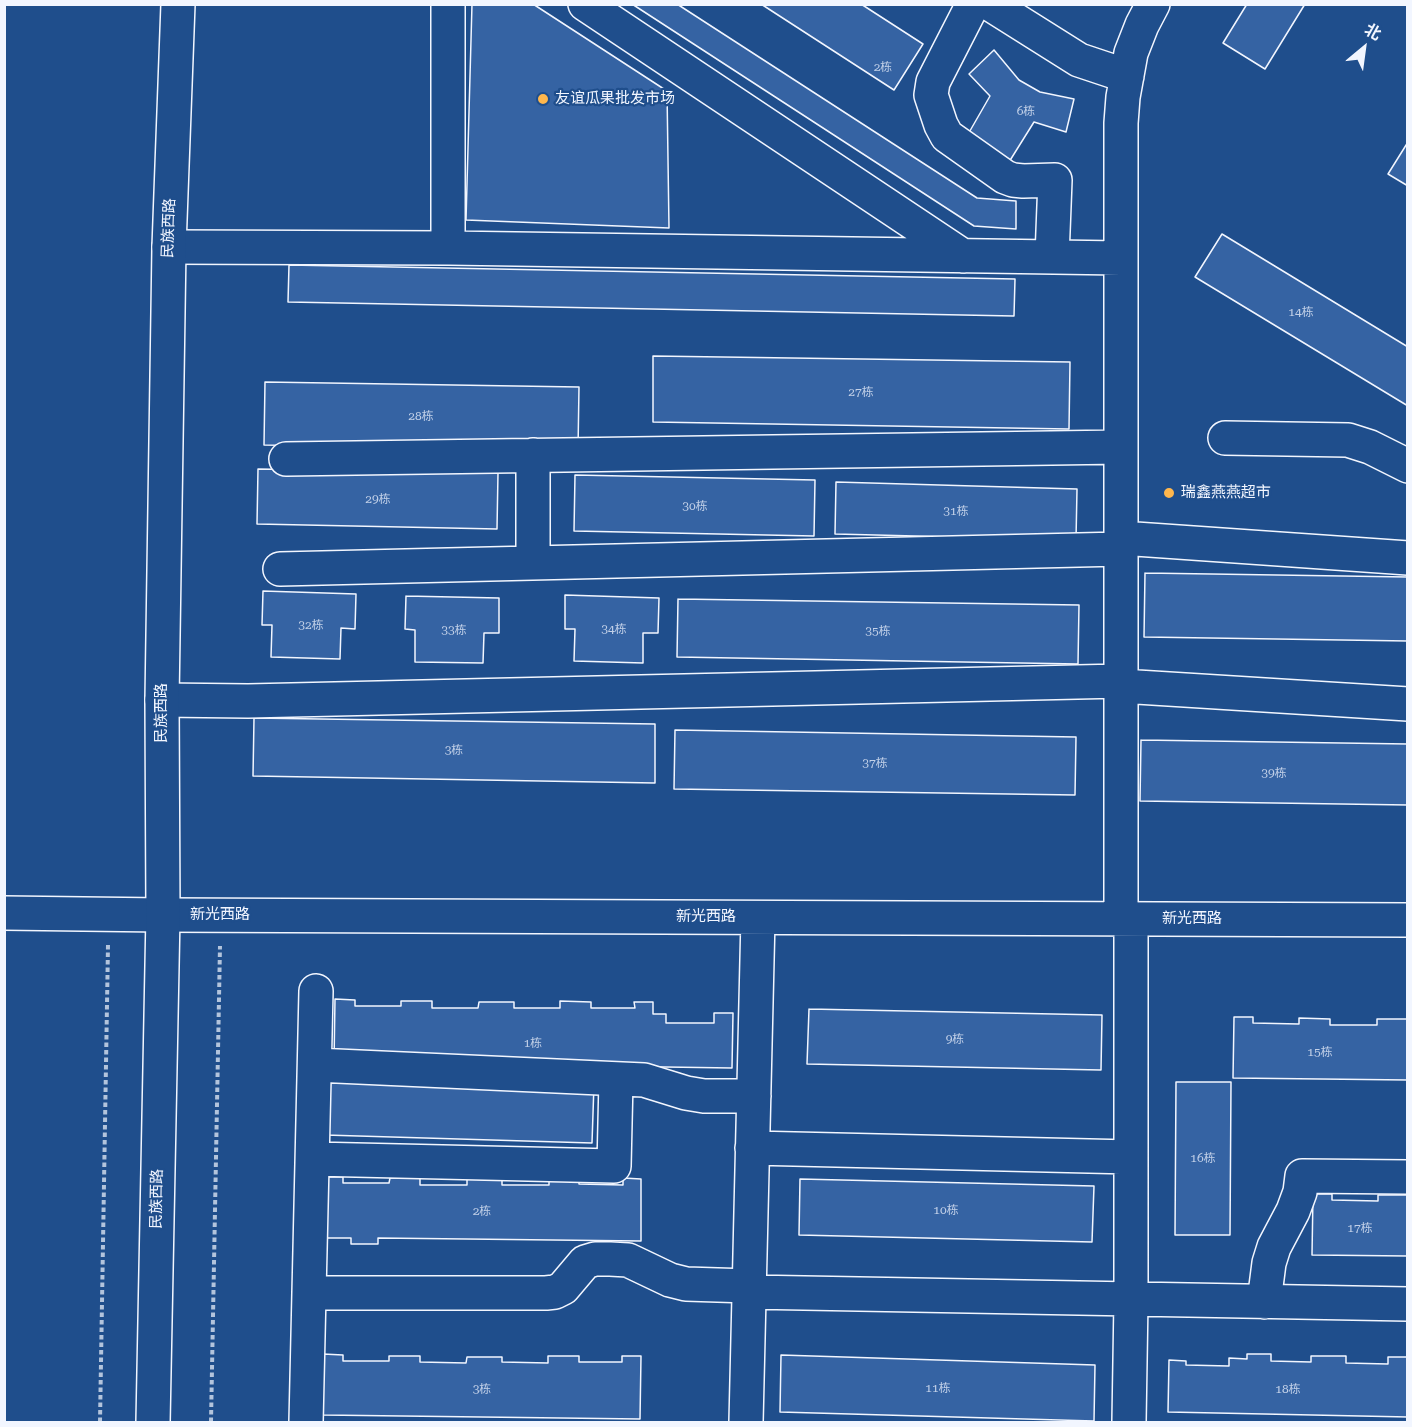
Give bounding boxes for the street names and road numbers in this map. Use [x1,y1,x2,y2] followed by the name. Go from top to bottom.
[159,198,179,258] street label: 民族西路
[153,683,171,743] street label: 民族西路
[190,906,250,924] street label: 新光西路
[676,908,736,926] street label: 新光西路
[1162,910,1222,928] street label: 新光西路
[147,1169,167,1229] street label: 民族西路

